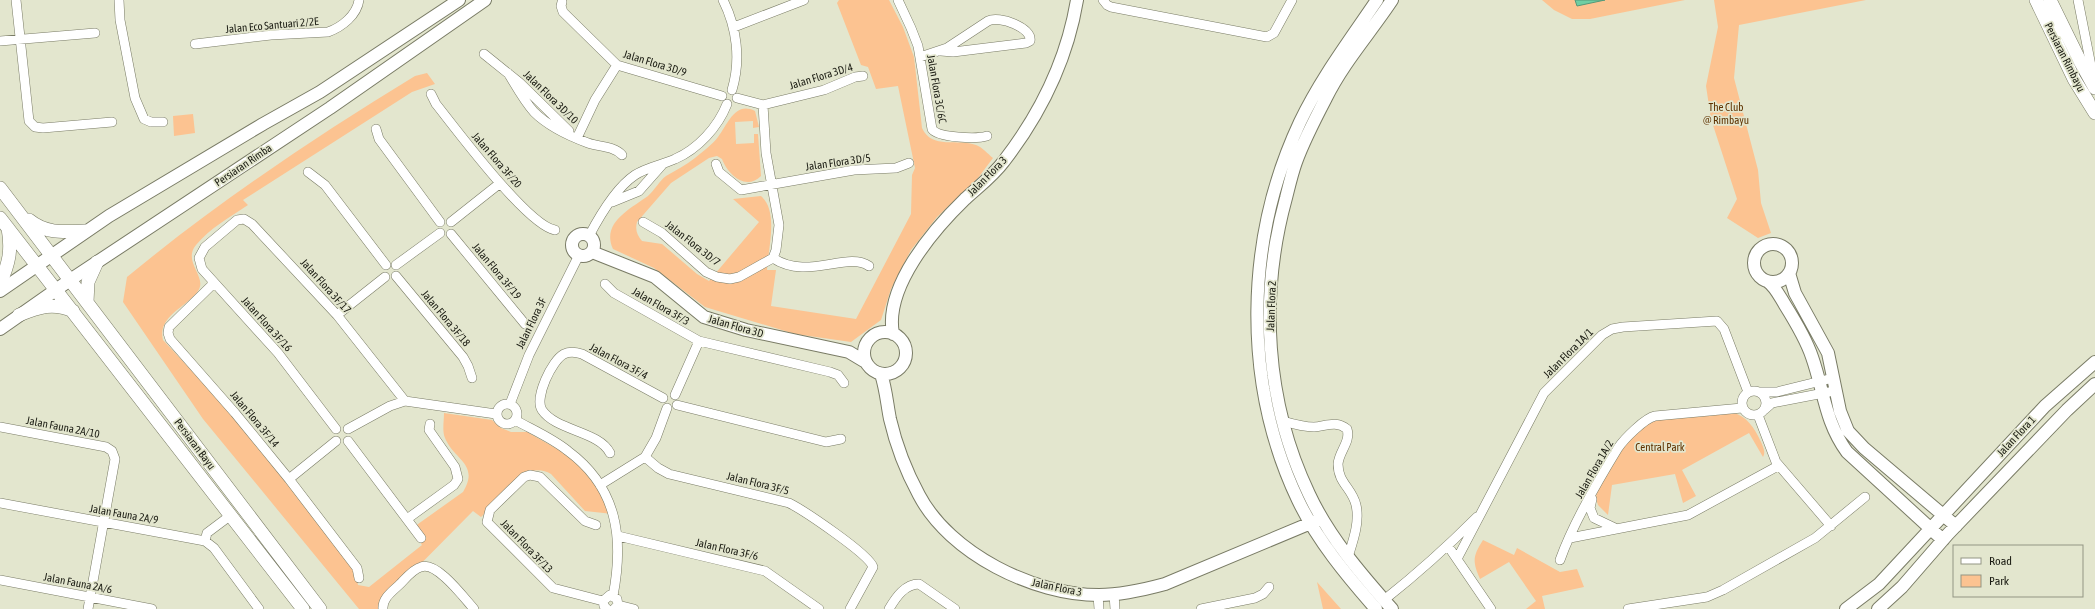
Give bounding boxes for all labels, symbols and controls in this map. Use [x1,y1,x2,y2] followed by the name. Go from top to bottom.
[225,15,319,35] street label: Jalan Eco Santuari 2/2E
[2042,20,2088,94] street label: Persiaran Rimbayu
[622,48,688,78] street label: Jalan Flora 3D/9
[925,54,949,124] street label: Jalan Flora 3C/6C
[788,61,854,91] street label: Jalan Flora 3D/4
[521,68,581,126] street label: Jalan Flora 3D/10
[1703,101,1749,126] park label: The Club @ Rimbayu
[470,130,524,190] street label: Jalan Flora 3F/20
[212,141,274,189] street label: Persiaran Rimba
[805,151,871,173] street label: Jalan Flora 3D/5
[965,154,1009,198] street label: Jalan Flora 3
[663,218,723,268] street label: Jalan Flora 3D/7
[470,241,524,301] street label: Jalan Flora 3F/19
[298,256,354,316] street label: Jalan Flora 3F/17
[1264,280,1278,332] street label: Jalan Flora 2
[630,285,692,327] street label: Jalan Flora 3F/3
[419,288,473,348] street label: Jalan Flora 3F/18
[239,294,295,354] street label: Jalan Flora 3F/16
[514,295,549,350] street label: Jalan Flora 3F
[707,312,765,340] street label: Jalan Flora 3D
[1541,326,1595,380] street label: Jalan Flora 1A/1
[588,341,650,381] street label: Jalan Flora 3F/4
[228,389,282,449] street label: Jalan Flora 3F/14
[1994,413,2038,459] street label: Jalan Flora 1
[25,414,101,440] street label: Jalan Fauna 2A/10
[172,416,218,472] street label: Persiaran Bayu
[1573,438,1615,500] street label: Jalan Flora 1A/2
[1635,441,1685,453] park label: Central Park
[725,469,791,497] street label: Jalan Flora 3F/5
[89,502,159,526] street label: Jalan Fauna 2A/9
[499,517,555,575] street label: Jalan Flora 3F/13
[694,536,760,562] street label: Jalan Flora 3F/6
[1953,545,2083,597] legend
[1989,554,2012,568] text: Road
[43,570,113,596] street label: Jalan Fauna 2A/6
[1989,574,2010,588] text: Park
[1031,576,1083,598] street label: Jalan Flora 3

